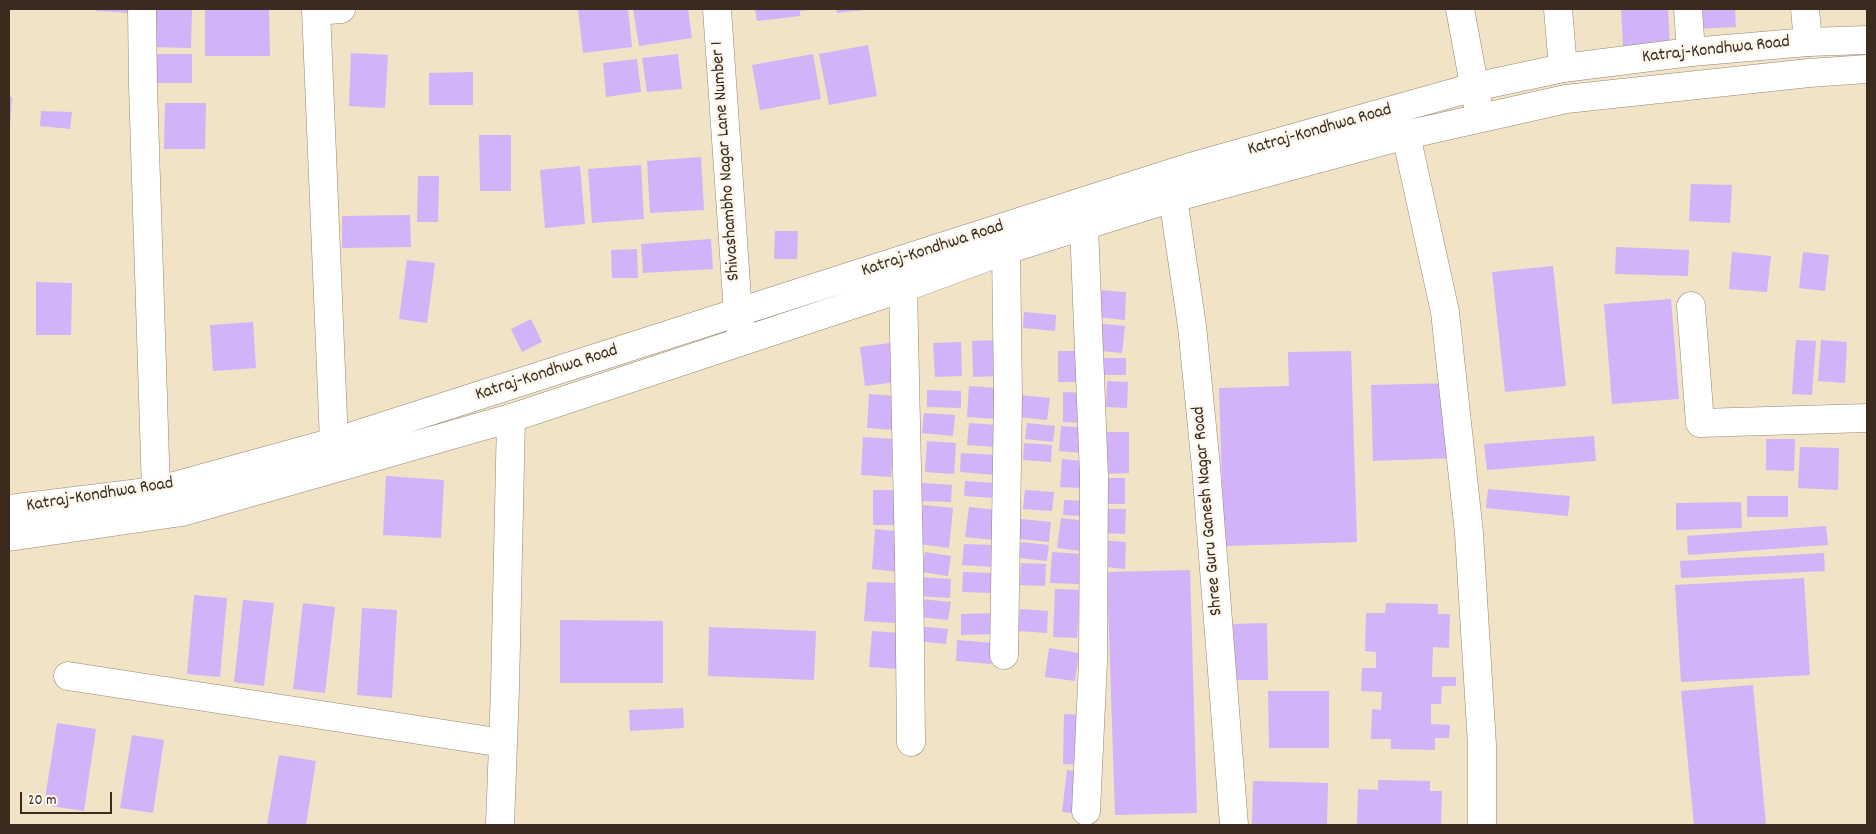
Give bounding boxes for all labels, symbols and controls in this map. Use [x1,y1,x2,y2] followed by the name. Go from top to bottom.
[1641,32,1791,70] street label: Katraj-Kondhwa Road
[708,40,746,282] street label: Shivashambho Nagar Lane Number 1
[1246,100,1394,162] street label: Katraj-Kondhwa Road
[859,217,1007,283] street label: Katraj-Kondhwa Road
[473,341,621,407] street label: Katraj-Kondhwa Road
[1189,405,1229,617] street label: Shree Guru Ganesh Nagar Road
[25,474,175,518] street label: Katraj-Kondhwa Road
[22,782,115,814] scale bar
[28,790,56,812] text: 20 m

